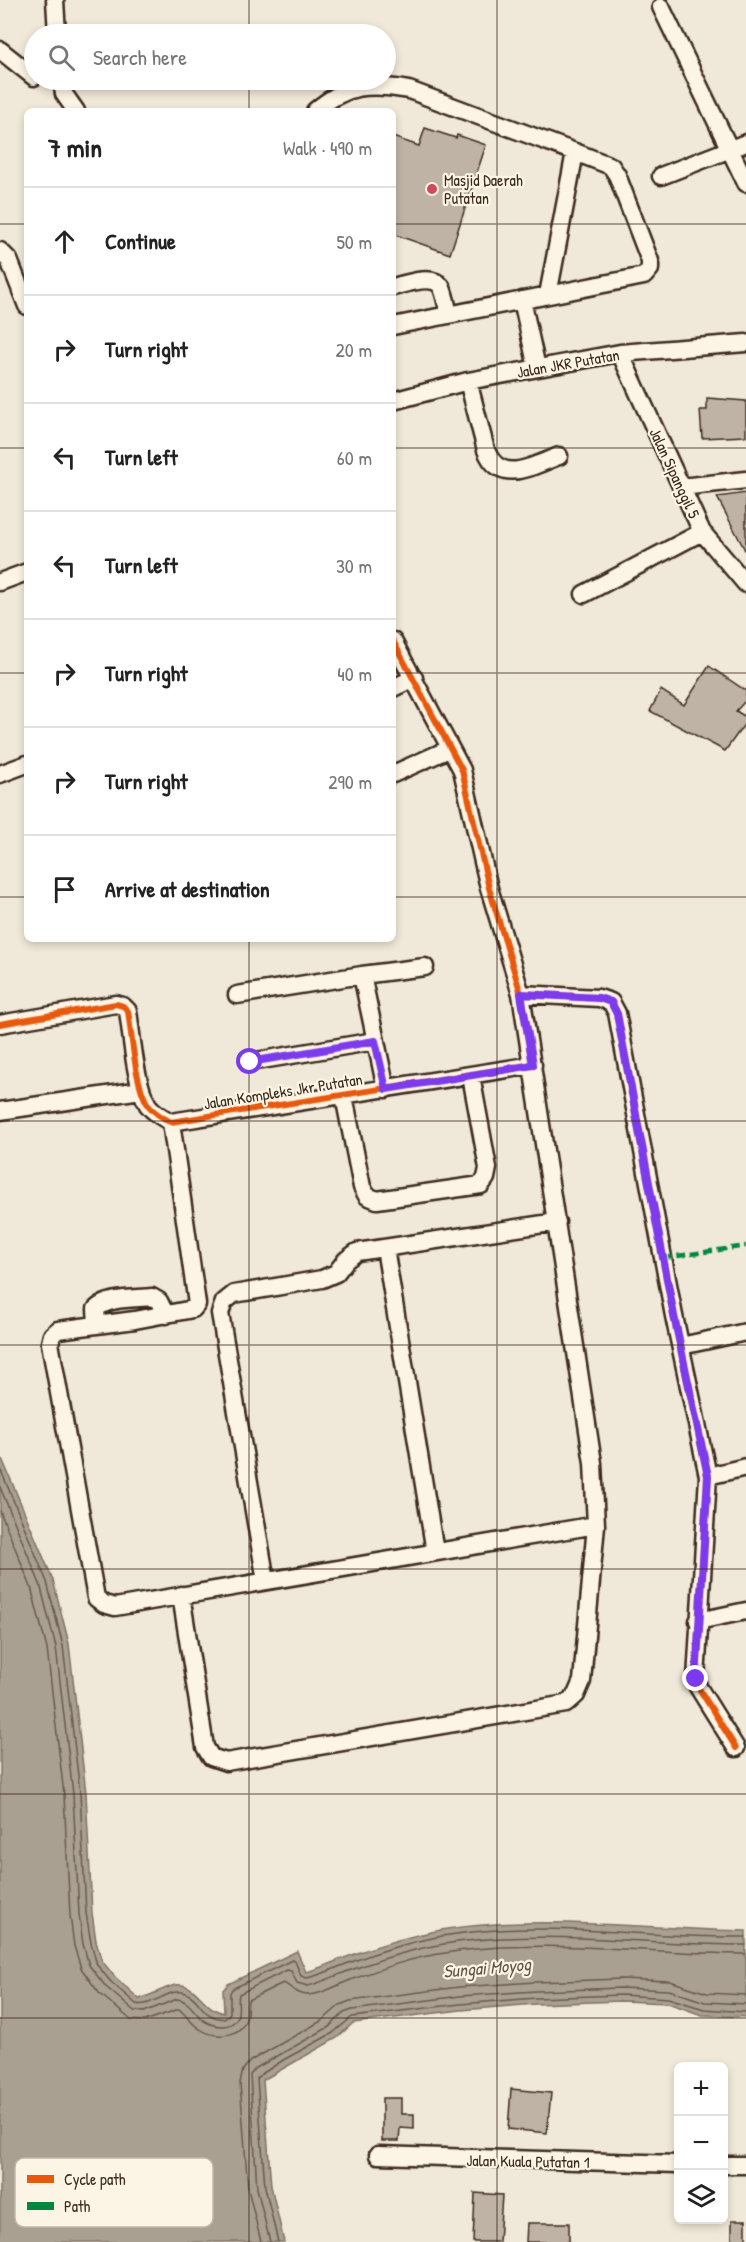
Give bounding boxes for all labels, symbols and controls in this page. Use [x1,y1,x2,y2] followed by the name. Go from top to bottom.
[24,24,396,90] search box
[45,41,78,74] icon: search
[93,42,187,72] text: Search here
[48,130,102,165] text: 7 min
[283,134,372,161] text: Walk · 490 m
[444,169,523,209] place label: Masjid Daerah Putatan
[425,182,439,196] marker: Masjid Daerah Putatan
[48,225,81,258] icon: ahead
[105,226,176,256] text: Continue
[336,228,372,255] text: 50 m
[48,333,81,366] icon: right
[105,334,188,364] text: Turn right
[335,336,372,363] text: 20 m
[515,343,621,383] street label: Jalan JKR Putatan
[644,424,706,522] street label: Jalan Sipanggil 5
[48,441,81,474] icon: left
[105,442,178,472] text: Turn left
[337,444,372,471] text: 60 m
[48,549,81,582] icon: left
[105,550,178,580] text: Turn left
[336,552,372,579] text: 30 m
[48,657,81,690] icon: right
[105,658,188,688] text: Turn right
[337,660,372,687] text: 40 m
[48,765,81,798] icon: right
[105,766,188,796] text: Turn right
[328,768,372,795] text: 290 m
[48,873,81,906] icon: arrive
[105,874,270,904] text: Arrive at destination
[236,1048,262,1074] route start
[202,1068,364,1114] street label: Jalan Kompleks Jkr Putatan
[682,1665,708,1691] route end
[442,1951,533,1984] water label: Sungai Moyog
[674,2062,728,2224] map controls
[674,2062,728,2116] button: +
[674,2116,728,2170] button: −
[466,2149,590,2173] street label: Jalan Kuala Putatan 1
[15,2158,213,2227] legend
[64,2168,126,2190] text: Cycle path
[674,2170,728,2224] button: layers
[64,2195,90,2217] text: Path

